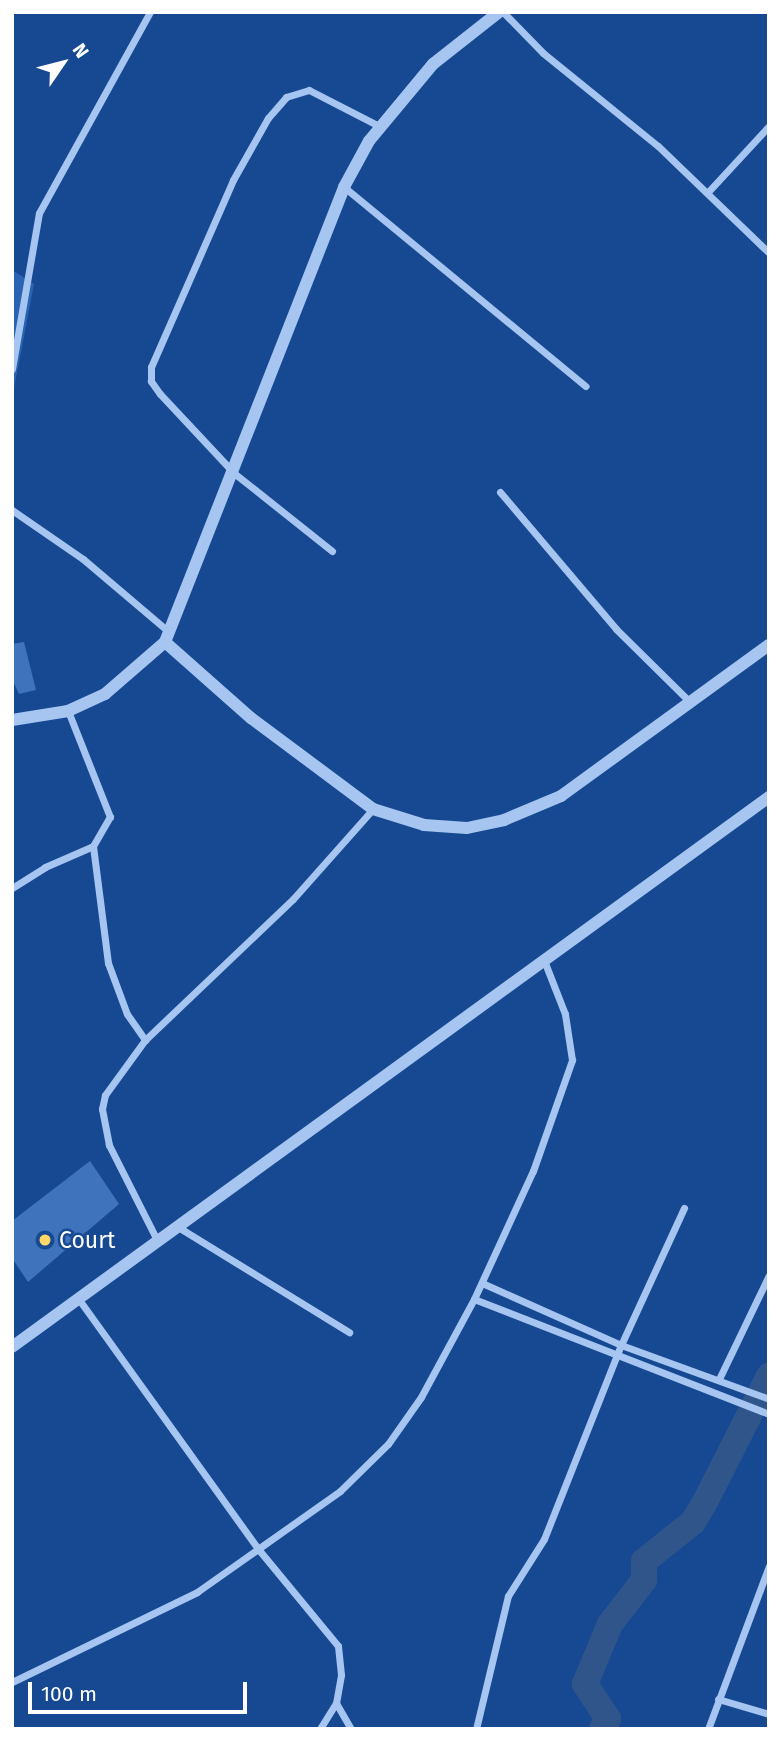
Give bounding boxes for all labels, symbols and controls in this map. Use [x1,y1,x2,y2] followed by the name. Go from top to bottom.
[28,28,98,98] north arrow
[68,39,94,62] text: N
[59,1226,115,1254] place label: Court
[37,1232,53,1248] marker: Court
[32,1668,250,1712] scale bar
[41,1681,97,1707] text: 100 m

